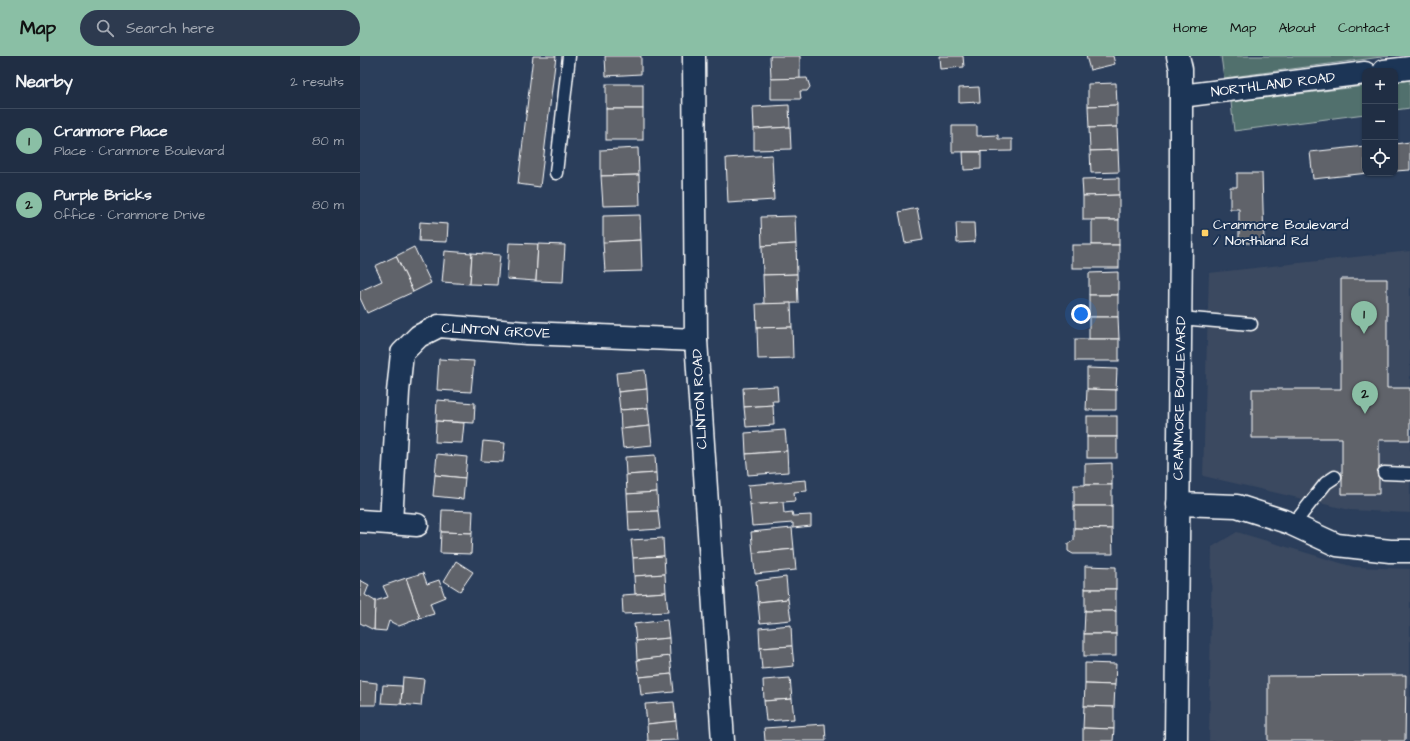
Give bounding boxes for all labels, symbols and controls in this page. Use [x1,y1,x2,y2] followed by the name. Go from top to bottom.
[80,10,360,46] search box
[20,15,56,42] text: Map
[94,17,116,39] icon: search
[126,18,215,39] text: Search here
[1173,18,1208,38] text: Home
[1230,18,1256,38] text: Map
[1278,18,1316,38] text: About
[1338,18,1390,38] text: Contact
[1210,67,1336,103] street label: NORTHLAND ROAD
[1362,68,1398,176] map controls
[1362,68,1398,104] button: +
[16,70,73,94] text: Nearby
[290,73,344,91] text: 2 results
[1362,104,1398,140] button: −
[54,121,168,142] text: Cranmore Place
[28,132,30,150] text: 1
[312,132,344,150] text: 80 m
[1362,140,1398,176] button: locate
[54,142,224,160] text: Place · Cranmore Boulevard
[54,185,152,206] text: Purple Bricks
[25,196,33,214] text: 2
[312,196,344,214] text: 80 m
[54,206,205,224] text: Office · Cranmore Drive
[1213,215,1348,251] place label: Cranmore Boulevard / Northland Rd
[1200,228,1210,238] marker: Cranmore Boulevard / Northland Rd
[1351,301,1377,334] pin: 1
[1071,304,1091,324] your location
[1169,316,1191,480] street label: CRANMORE BOULEVARD
[441,318,552,344] street label: CLINTON GROVE
[687,348,713,450] street label: CLINTON ROAD
[1352,381,1378,414] pin: 2

